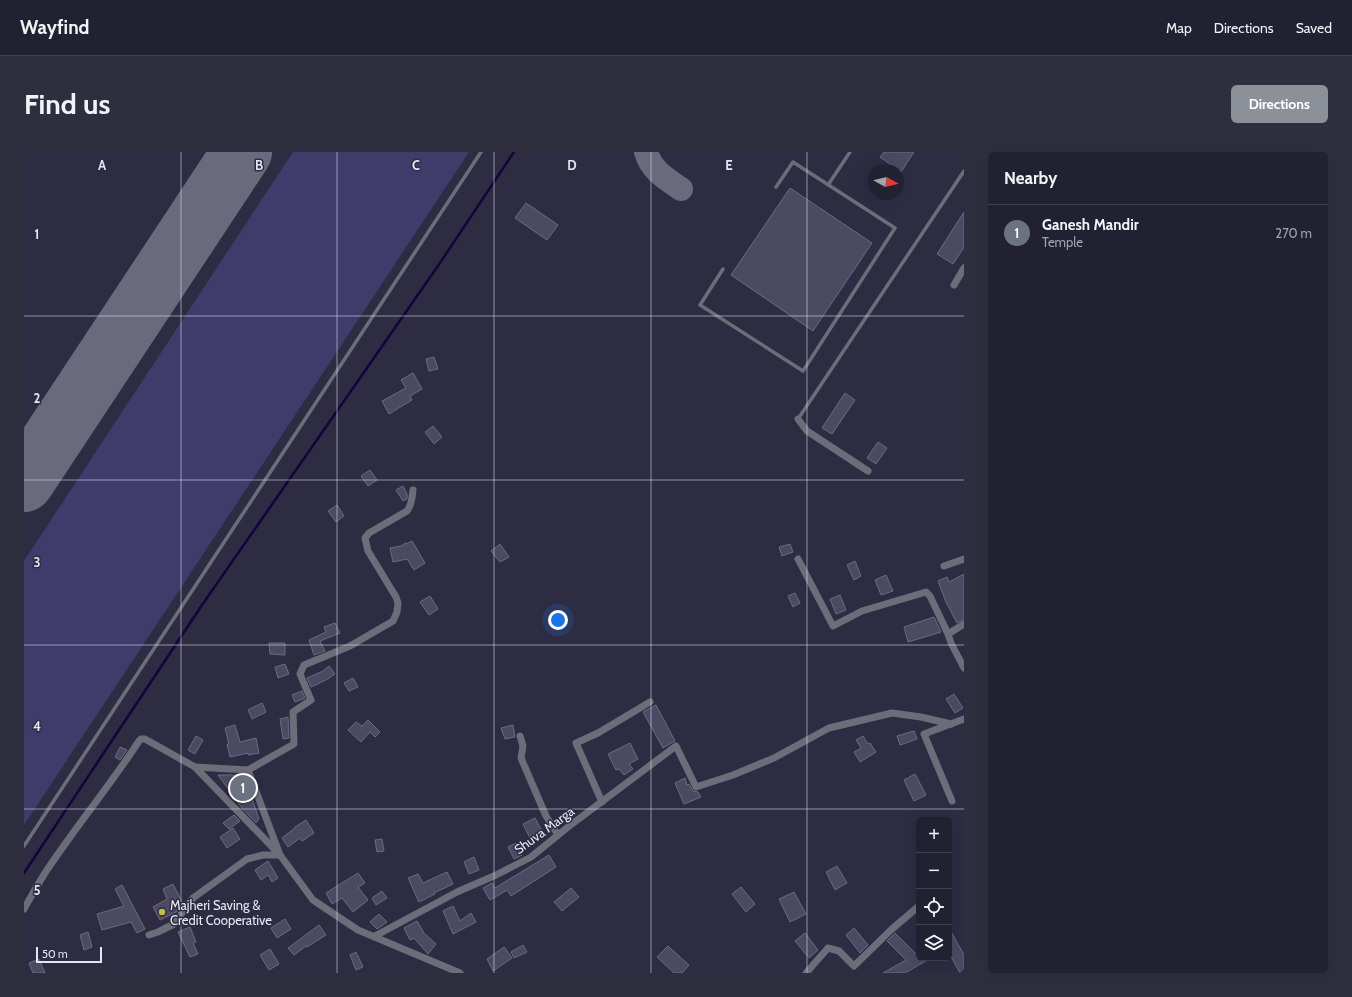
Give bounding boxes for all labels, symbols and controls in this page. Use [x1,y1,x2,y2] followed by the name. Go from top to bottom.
[20,16,89,39] text: Wayfind
[1166,19,1192,37] text: Map
[1214,19,1274,37] text: Directions
[1296,19,1332,37] text: Saved
[1231,85,1328,123] button: Directions
[24,87,110,121] text: Find us
[98,157,107,173] text: A
[255,157,263,173] text: B
[412,157,420,173] text: C
[567,157,577,173] text: D
[725,157,733,173] text: E
[868,164,904,200] north arrow
[1004,168,1057,188] text: Nearby
[1042,216,1139,234] text: Ganesh Mandir
[1015,225,1019,241] text: 1
[1275,225,1312,241] text: 270 m
[35,226,39,242] text: 1
[1042,234,1083,250] text: Temple
[34,390,41,406] text: 2
[33,554,41,570] text: 3
[548,610,568,630] your location
[33,718,41,734] text: 4
[230,773,256,803] pin: 1
[511,802,578,857] street label: Shuva Marga
[916,817,952,961] map controls
[916,817,952,853] button: +
[916,853,952,889] button: −
[34,882,41,898] text: 5
[916,889,952,925] button: locate
[170,897,272,928] place label: Majheri Saving & Credit Cooperative
[157,907,167,917] marker: Majheri Saving & Credit Cooperative
[916,925,952,961] button: layers
[36,945,102,964] scale bar
[42,947,68,961] text: 50 m

